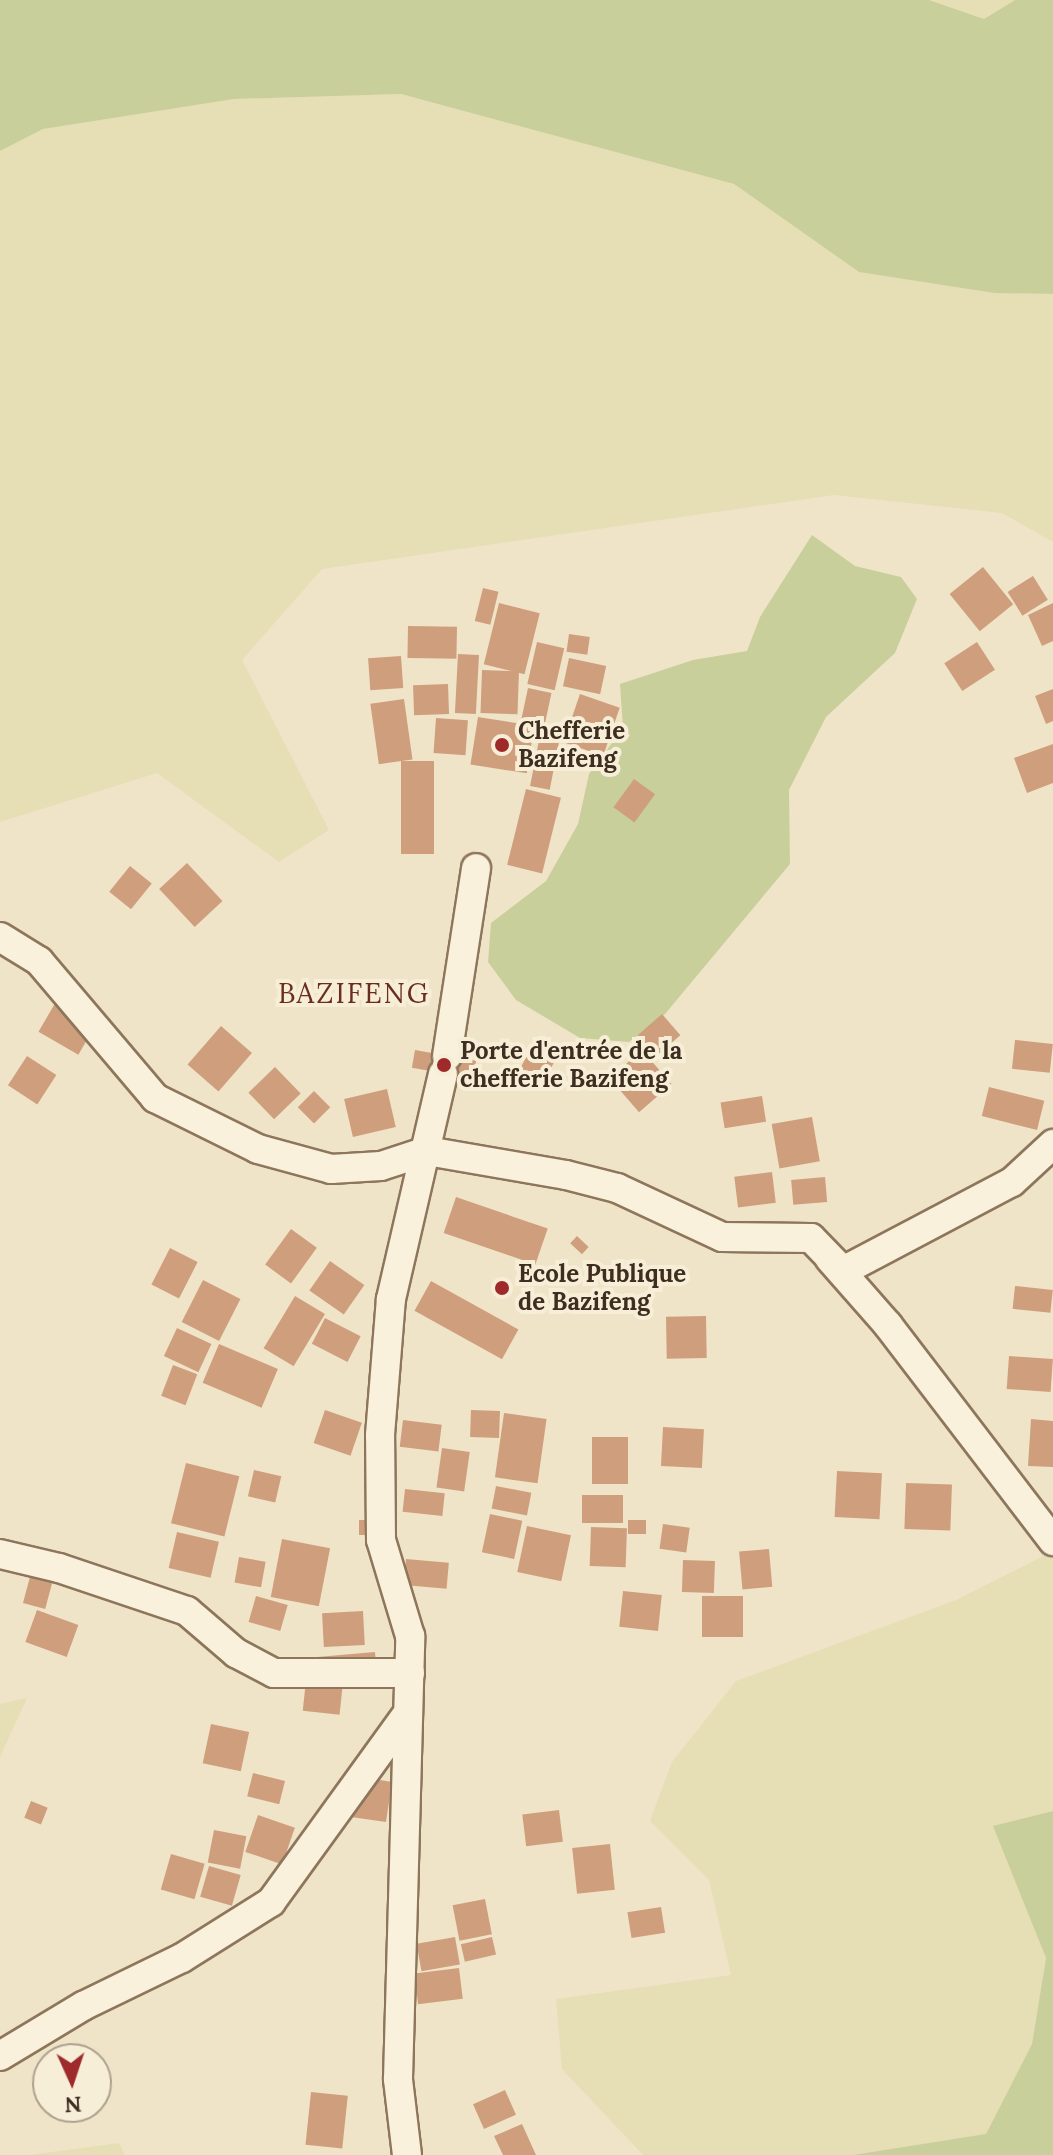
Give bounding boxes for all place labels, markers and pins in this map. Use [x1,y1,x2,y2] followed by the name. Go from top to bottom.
[518,717,625,773] place label: Chefferie Bazifeng
[493,736,511,754] marker: Chefferie Bazifeng
[460,1037,682,1093] place label: Porte d'entrée de la chefferie Bazifeng
[435,1056,453,1074] marker: Porte d'entrée de la chefferie Bazifeng
[518,1260,686,1316] place label: Ecole Publique de Bazifeng
[493,1279,511,1297] marker: Ecole Publique de Bazifeng

